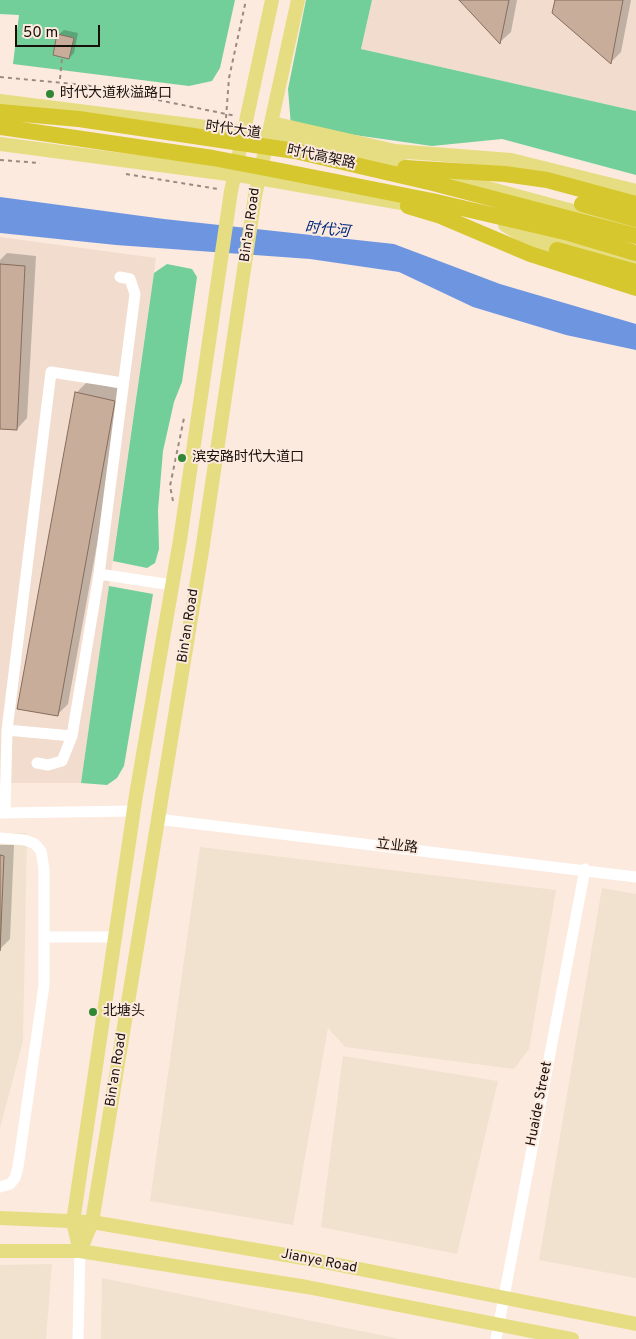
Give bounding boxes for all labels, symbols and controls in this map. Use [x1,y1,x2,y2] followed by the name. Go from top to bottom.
[18,15,102,47] scale bar
[23,24,58,43] text: 50 m
[60,86,172,102] place label: 时代大道秋溢路口
[44,88,56,100] marker: 时代大道秋溢路口
[204,119,262,143] street label: 时代大道
[285,143,357,173] street label: 时代高架路
[237,187,265,263] street label: Bin'an Road
[304,220,350,242] water label: 时代河
[192,450,304,466] place label: 滨安路时代大道口
[176,452,188,464] marker: 滨安路时代大道口
[175,588,203,664] street label: Bin'an Road
[375,836,419,858] street label: 立业路
[103,1004,145,1020] place label: 北塘头
[87,1006,99,1018] marker: 北塘头
[103,1032,131,1108] street label: Bin'an Road
[524,1060,556,1148] street label: Huaide Street
[280,1246,358,1278] street label: Jianye Road

